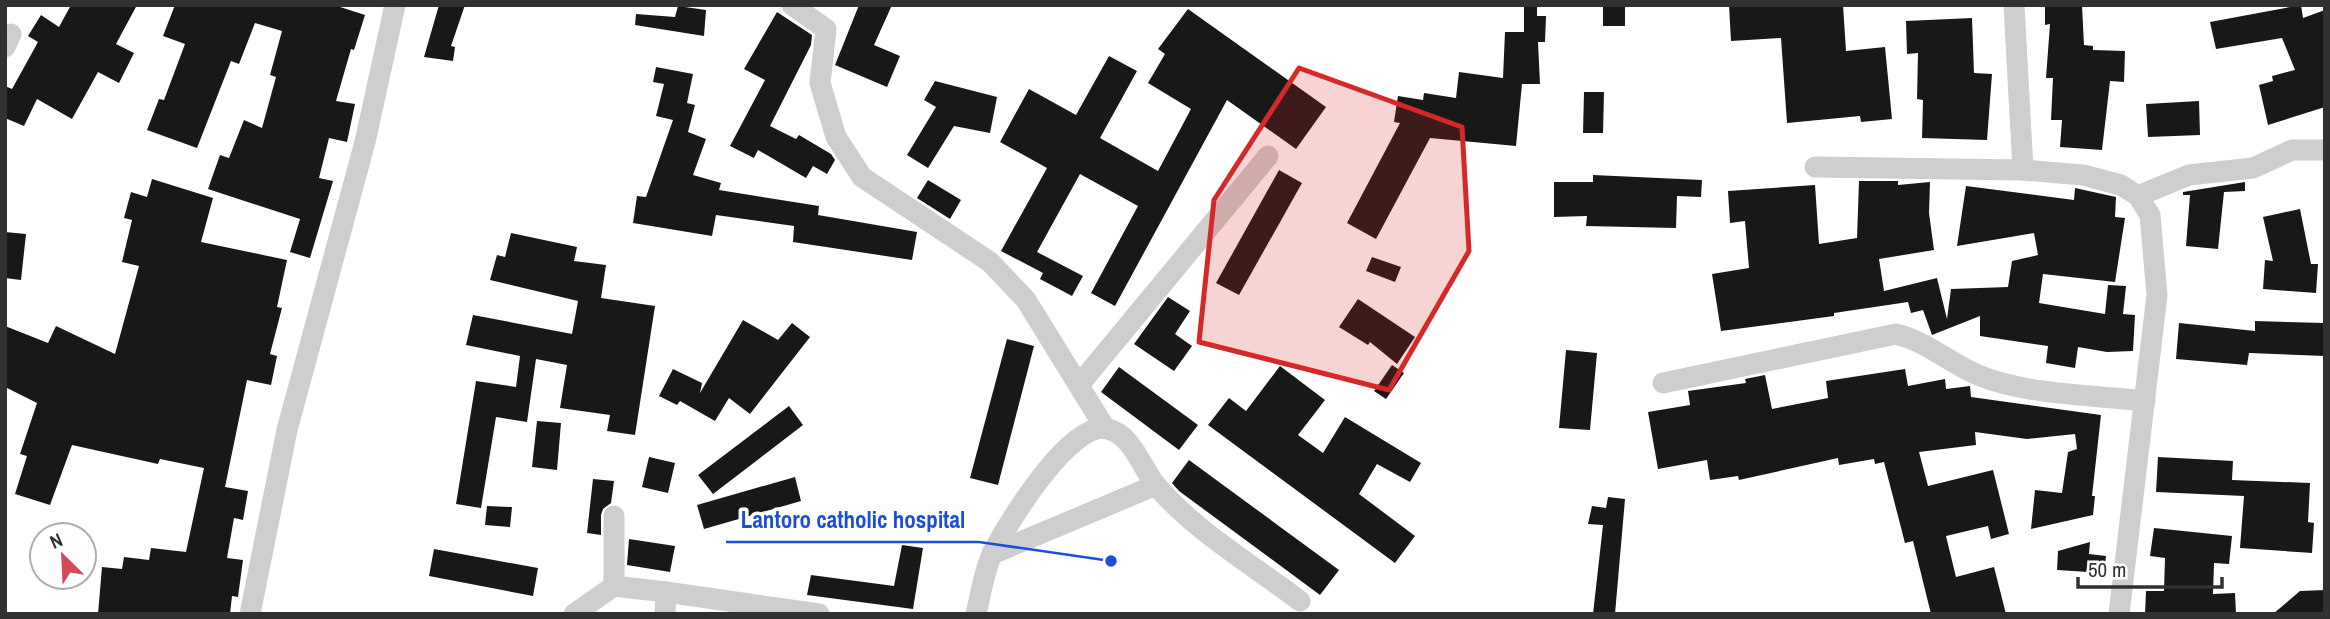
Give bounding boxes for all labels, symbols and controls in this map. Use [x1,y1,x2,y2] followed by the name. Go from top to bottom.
[726,498,979,542] callout: Lantoro catholic hospital
[741,504,965,535] text: Lantoro catholic hospital
[28,521,98,591] north arrow
[46,526,67,555] text: N
[2078,546,2222,590] scale bar
[2088,555,2126,584] text: 50 m

